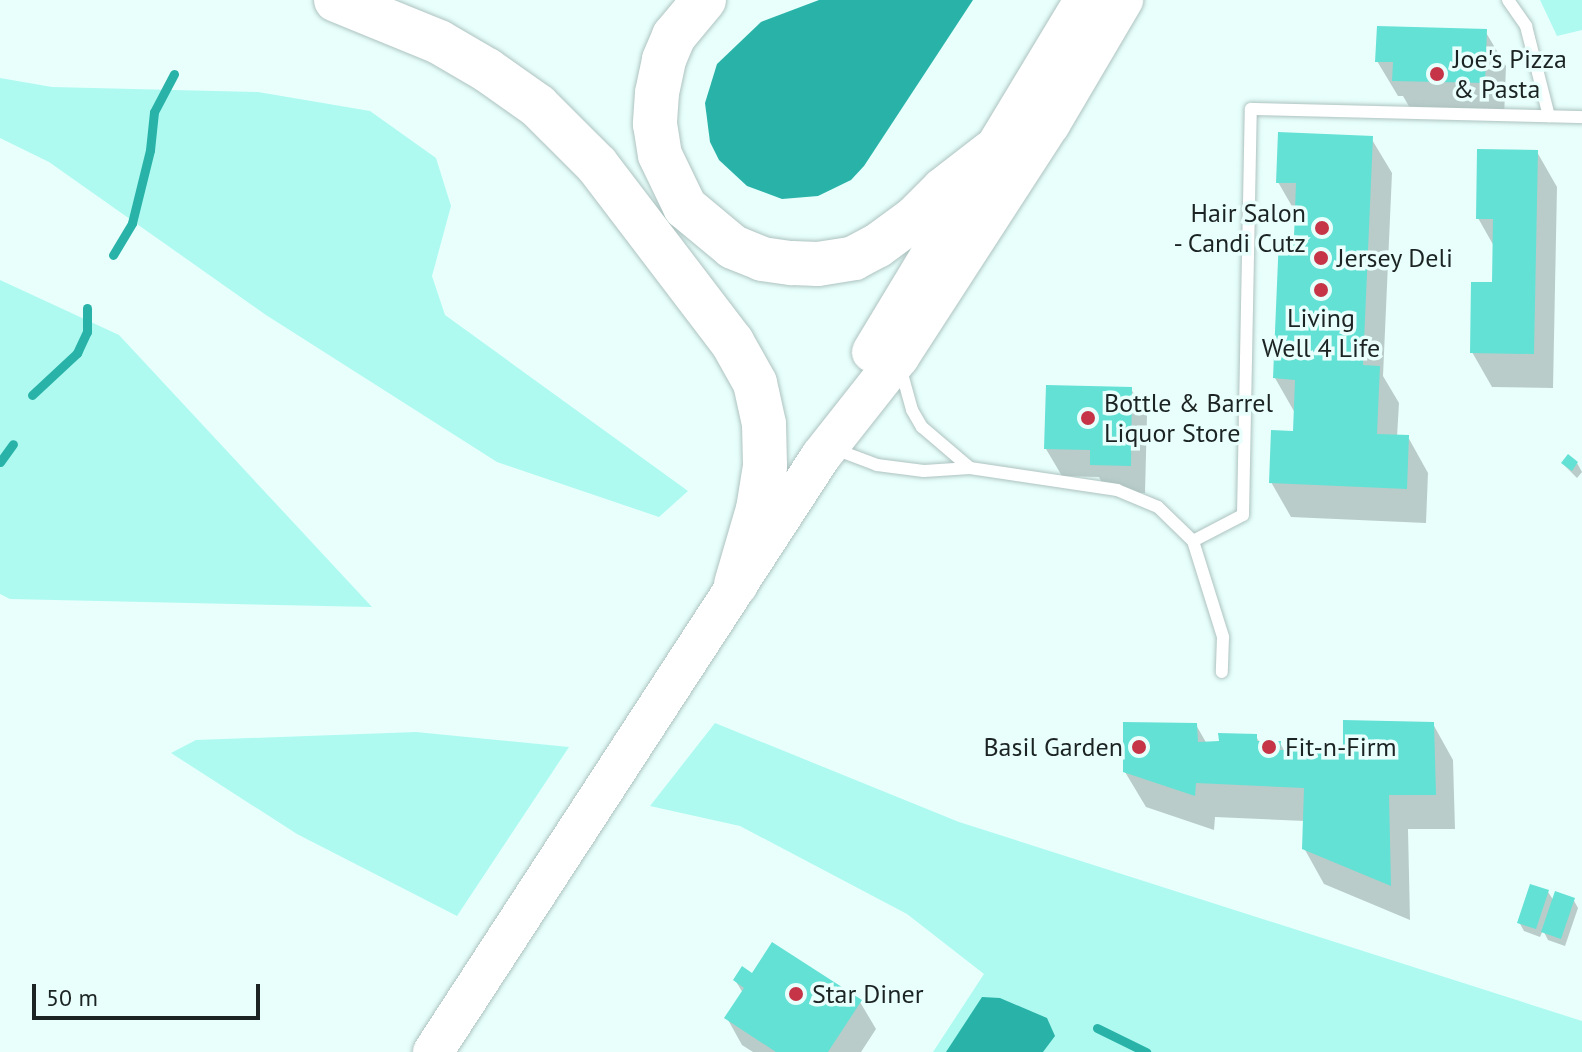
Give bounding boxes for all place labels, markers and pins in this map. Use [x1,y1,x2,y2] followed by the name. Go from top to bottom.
[1453,43,1567,104] place label: Joe's Pizza & Pasta
[1428,65,1446,83] marker: Joe's Pizza & Pasta
[1171,197,1306,258] place label: Hair Salon - Candi Cutz
[1313,219,1331,237] marker: Hair Salon - Candi Cutz
[1337,242,1454,274] place label: Jersey Deli
[1312,249,1330,267] marker: Jersey Deli
[1312,281,1330,299] marker: Living Well 4 Life
[1262,302,1380,364] place label: Living Well 4 Life
[1104,387,1273,448] place label: Bottle & Barrel Liquor Store
[1079,409,1097,427] marker: Bottle & Barrel Liquor Store
[983,731,1123,763] place label: Basil Garden
[1285,731,1397,763] place label: Fit-n-Firm
[1130,738,1148,756] marker: Basil Garden
[1260,738,1278,756] marker: Fit-n-Firm
[812,978,924,1010] place label: Star Diner
[787,985,805,1003] marker: Star Diner

